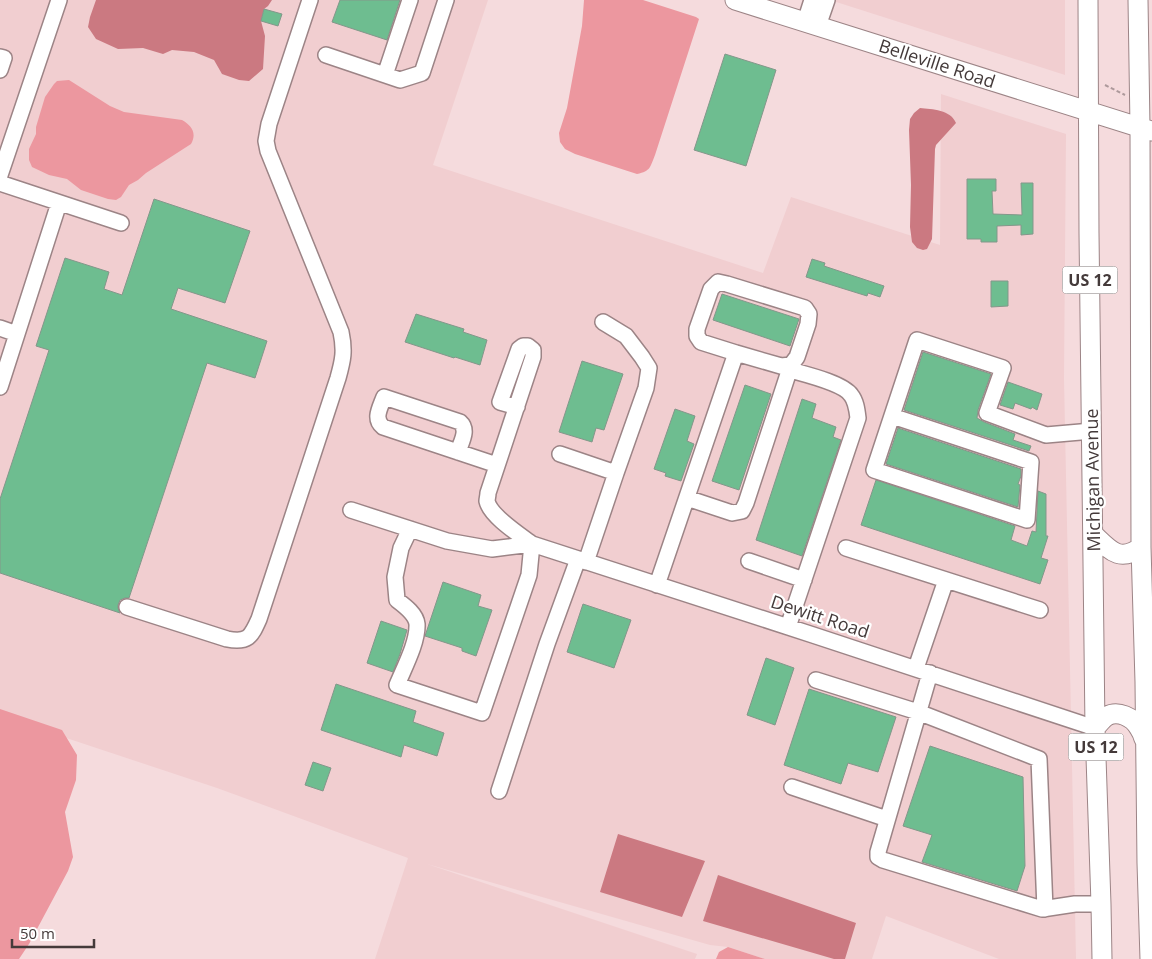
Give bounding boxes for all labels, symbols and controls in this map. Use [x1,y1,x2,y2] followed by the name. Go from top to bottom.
[876,33,999,93] street label: Belleville Road
[1062,266,1118,294] road number: US 12
[1079,408,1105,552] street label: Michigan Avenue
[768,589,873,643] street label: Dewitt Road
[1068,734,1124,760] road number: US 12
[12,916,95,948] scale bar
[20,923,55,943] text: 50 m

